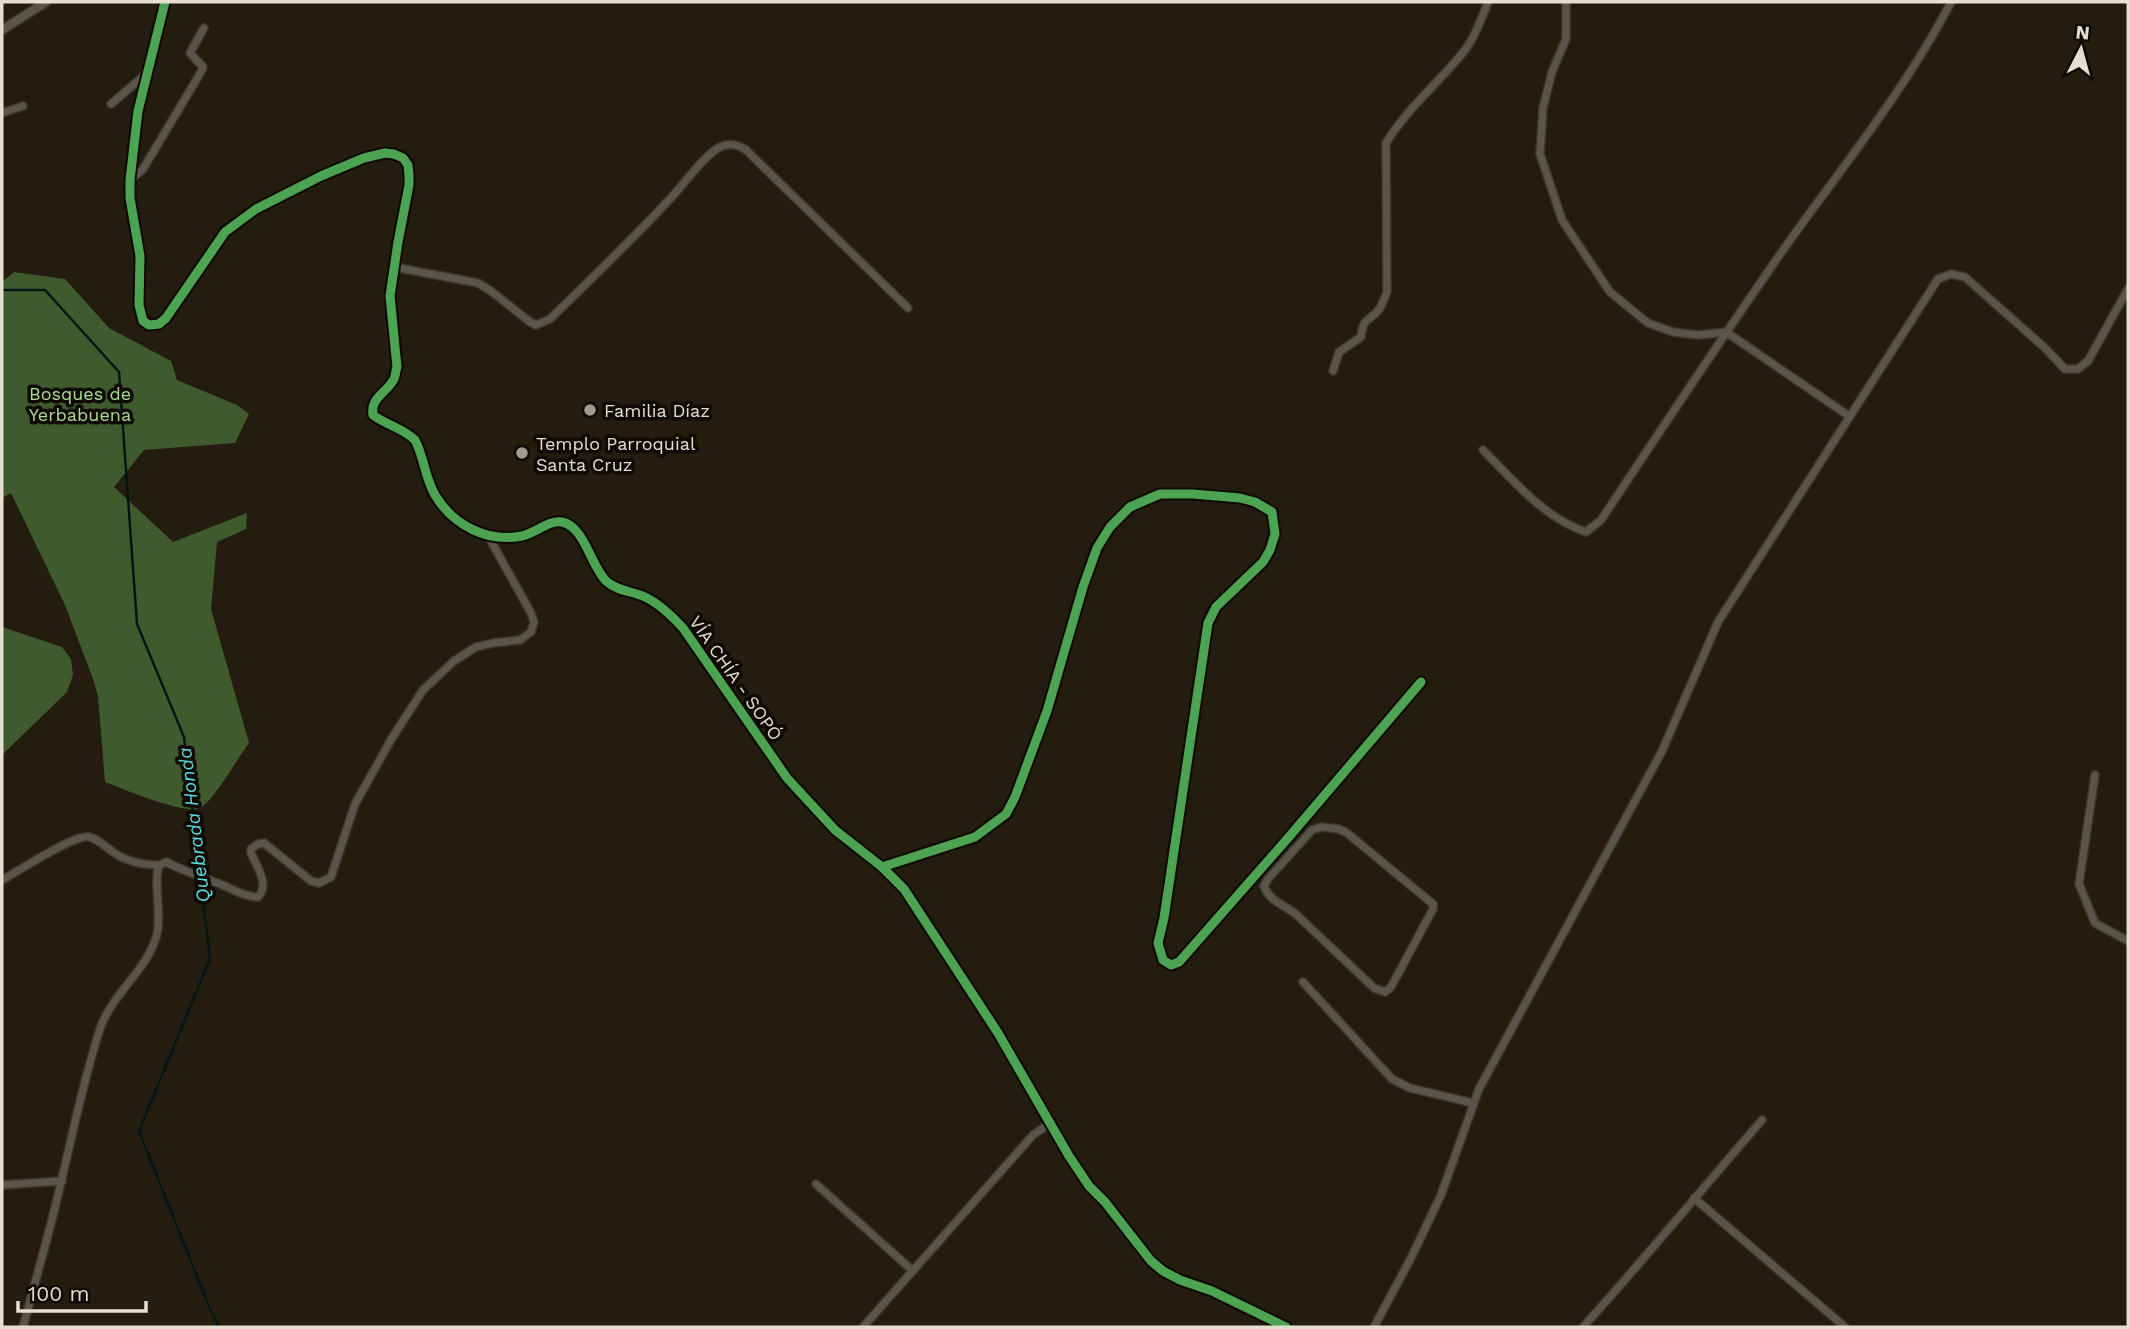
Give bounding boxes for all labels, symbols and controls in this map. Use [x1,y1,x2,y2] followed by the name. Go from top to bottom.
[2046,14,2116,84] north arrow
[2075,20,2091,45] text: N
[29,383,131,425] park label: Bosques de Yerbabuena
[604,400,710,421] place label: Familia Díaz
[582,402,598,418] marker: Familia Díaz
[536,433,696,475] place label: Templo Parroquial Santa Cruz
[514,445,530,461] marker: Templo Parroquial Santa Cruz
[685,612,787,744] street label: VÍA CHÍA - SOPÓ
[173,746,215,904] water label: Quebrada Honda
[18,1270,145,1314] scale bar
[28,1281,90,1306] text: 100 m

